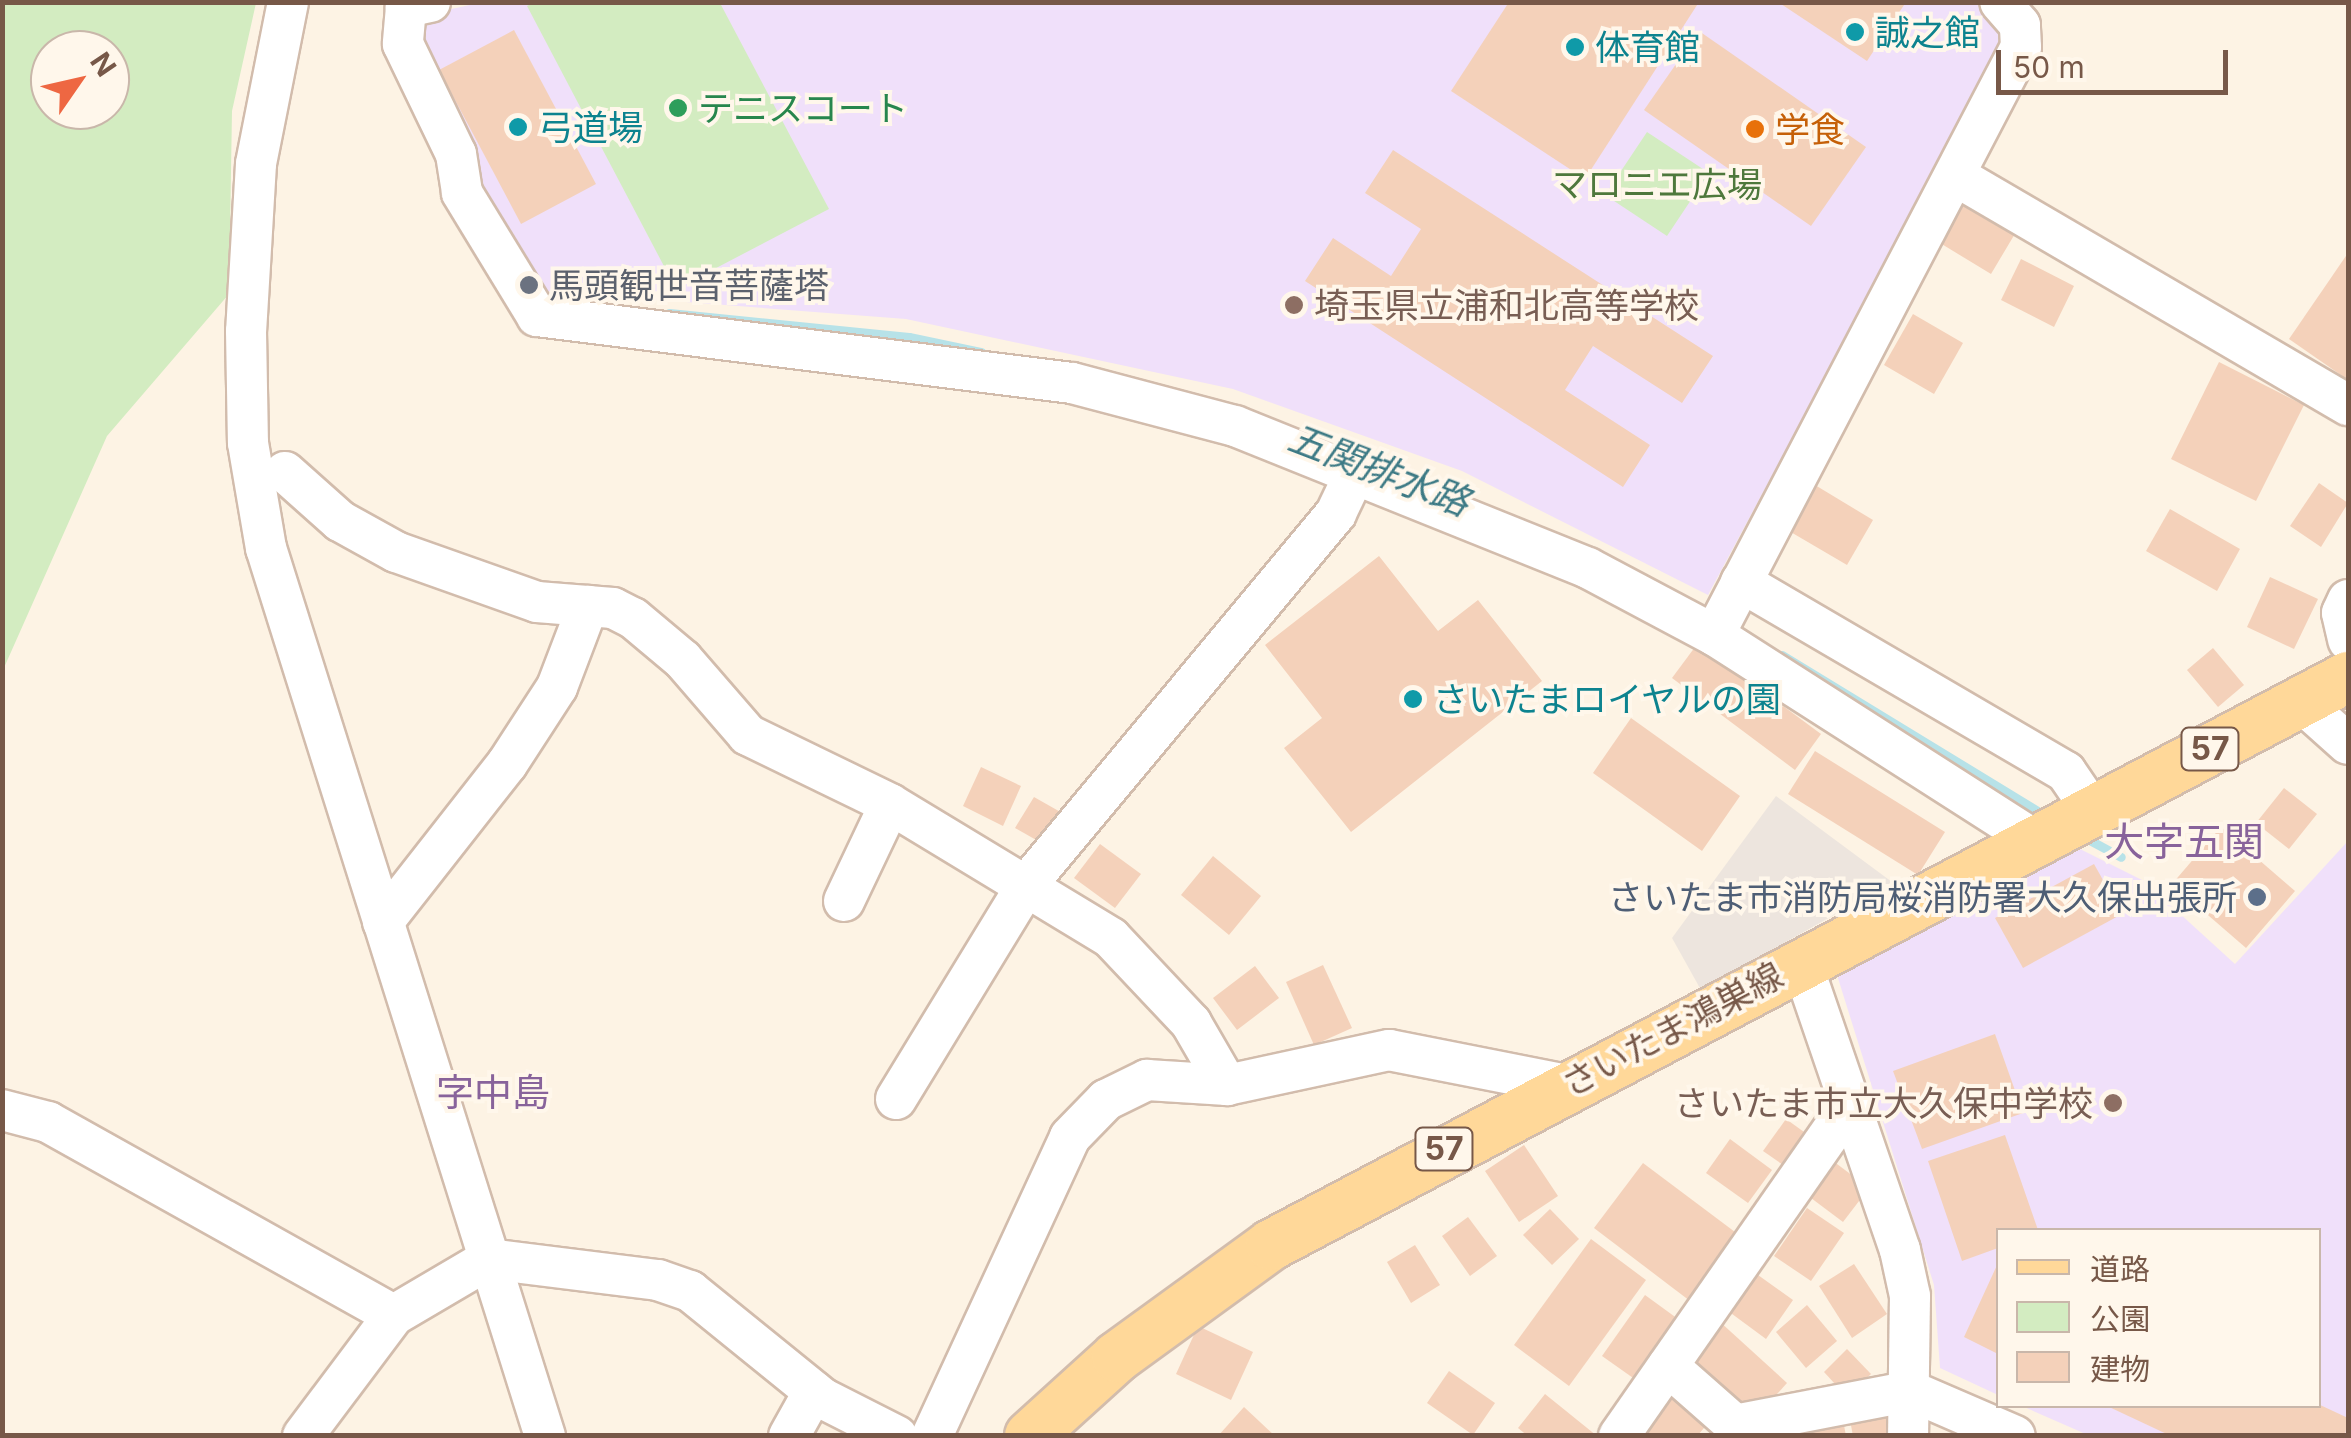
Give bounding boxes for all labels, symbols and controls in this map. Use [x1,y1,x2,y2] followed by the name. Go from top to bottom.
[1875,11,1980,53] place label: 誠之館
[1844,21,1866,43] marker: 誠之館
[1595,26,1700,68] place label: 体育館
[30,30,130,130] north arrow
[2001,30,2234,92] scale bar
[1564,36,1586,58] marker: 体育館
[83,46,123,83] text: N
[2013,49,2085,85] text: 50 m
[698,87,908,129] place label: テニスコート
[667,97,689,119] marker: テニスコート
[538,106,643,148] place label: 弓道場
[1775,108,1845,150] place label: 学食
[507,116,529,138] marker: 弓道場
[1744,118,1766,140] marker: 学食
[1552,163,1762,205] park label: マロニエ広場
[549,264,829,306] place label: 馬頭観世音菩薩塔
[518,274,540,296] marker: 馬頭観世音菩薩塔
[1314,284,1699,326] place label: 埼玉県立浦和北高等学校
[1283,294,1305,316] marker: 埼玉県立浦和北高等学校
[1282,415,1476,525] water label: 五関排水路
[1433,678,1783,720] place label: さいたまロイヤルの園
[1402,688,1424,710] marker: さいたまロイヤルの園
[2180,722,2240,776] road number: 57
[2104,818,2264,866] district label: 大字五関
[1607,876,2237,918] place label: さいたま市消防局桜消防署大久保出張所
[2246,886,2268,908] marker: さいたま市消防局桜消防署大久保出張所
[1554,953,1790,1105] street label: さいたま鴻巣線
[436,1070,550,1116] district label: 字中島
[1673,1082,2093,1124] place label: さいたま市立大久保中学校
[2102,1092,2124,1114] marker: さいたま市立大久保中学校
[1414,1122,1474,1176] road number: 57
[1996,1228,2321,1408] legend
[2090,1251,2150,1287] text: 道路
[2090,1301,2150,1337] text: 公園
[2090,1351,2150,1387] text: 建物

